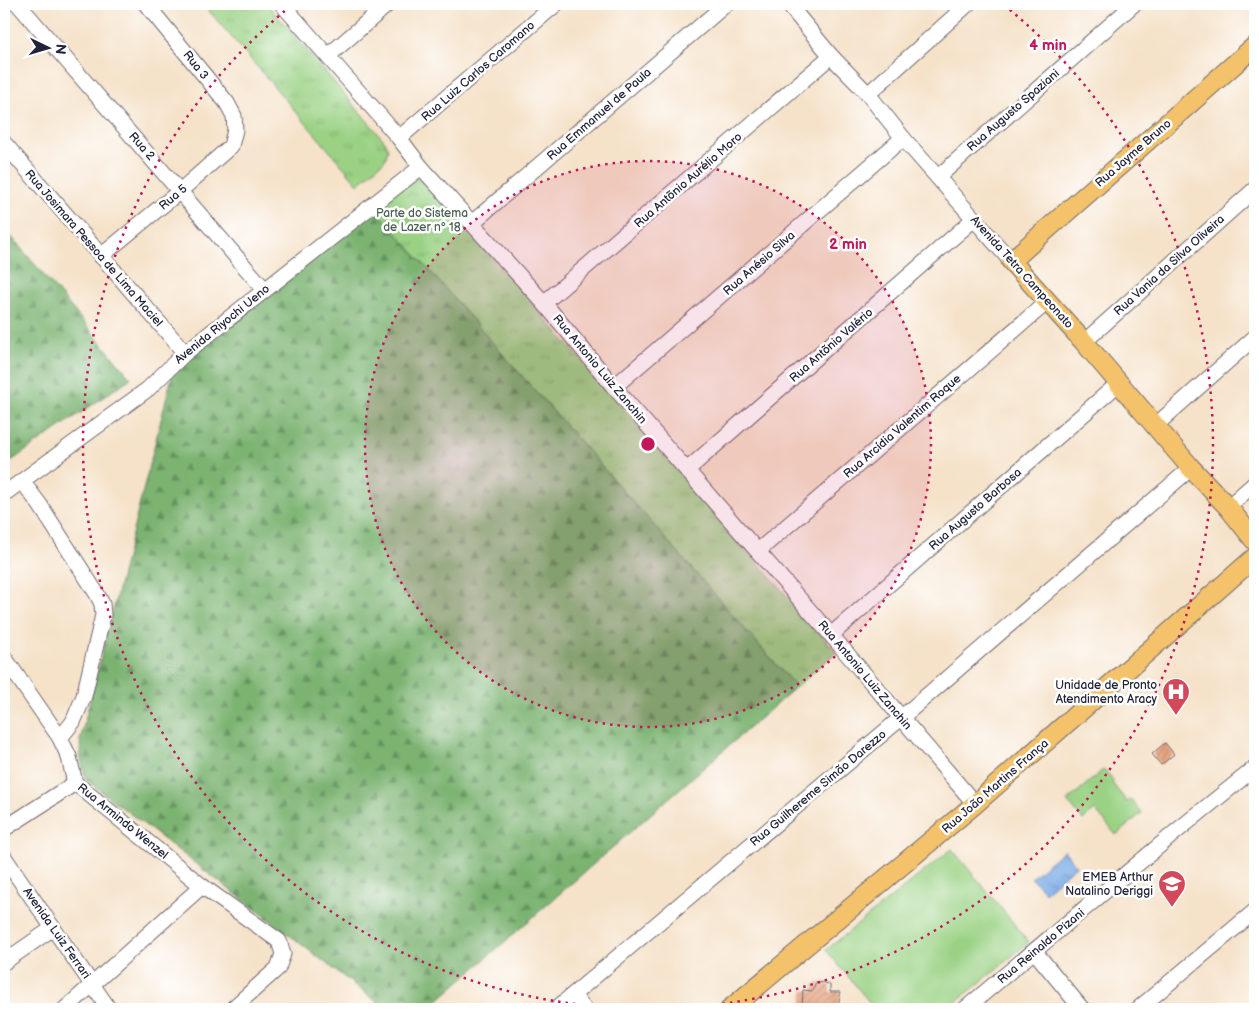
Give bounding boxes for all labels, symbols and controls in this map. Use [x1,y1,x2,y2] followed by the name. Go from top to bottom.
[419,18,538,125] street label: Rua Luiz Carlos Caromano
[22,22,72,72] north arrow
[1029,36,1067,55] text: 4 min
[52,43,69,55] text: N
[180,48,212,83] street label: Rua 3
[544,65,655,164] street label: Rua Emmanuel de Paula
[964,66,1063,155] street label: Rua Augusto Spaziani
[1092,116,1175,191] street label: Rua Jayme Bruno
[125,129,158,163] street label: Rua 2
[631,129,745,231] street label: Rua Antõnio Aurélio Moro
[21,167,166,330] street label: Rua Josimara Pessoa de Lima Maciel
[156,181,191,213] street label: Rua 5
[376,206,468,235] park label: Parte do Sistema de Lazer nº 18
[1111,212,1228,319] street label: Rua Vania da Silva Oliveira
[967,213,1076,332] street label: Avenida Tetra Campeonato
[720,228,798,299] street label: Rua Anésio Silva
[829,235,867,254] text: 2 min
[172,281,273,367] street label: Avenida Riyochi Ueno
[786,305,876,386] street label: Rua Antõnio Valério
[550,312,650,427] street label: Rua Antonio Luiz Zanchin
[840,371,964,482] street label: Rua Arcídia Valentim Roque
[639,435,657,453] centre of rings
[926,465,1025,554] street label: Rua Augusto Barbosa
[815,618,915,733] street label: Rua Antonio Luiz Zanchin
[1161,677,1191,716] hospital icon: Unidade de Pronto Atendimento Aracy
[1055,678,1158,707] place label: Unidade de Pronto Atendimento Aracy
[747,727,890,850] street label: Rua Guilhereme Simão Darezzo
[939,736,1052,837] street label: Rua João Martins França
[74,780,171,863] street label: Rua Armindo Wenzel
[1157,869,1187,908] school or university icon: EMEB Arthur Natalino Deriggi
[1065,870,1154,899] place label: EMEB Arthur Natalino Deriggi
[20,885,94,982] street label: Avenida Luiz Ferrari
[995,905,1088,987] street label: Rua Reinaldo Pizani

